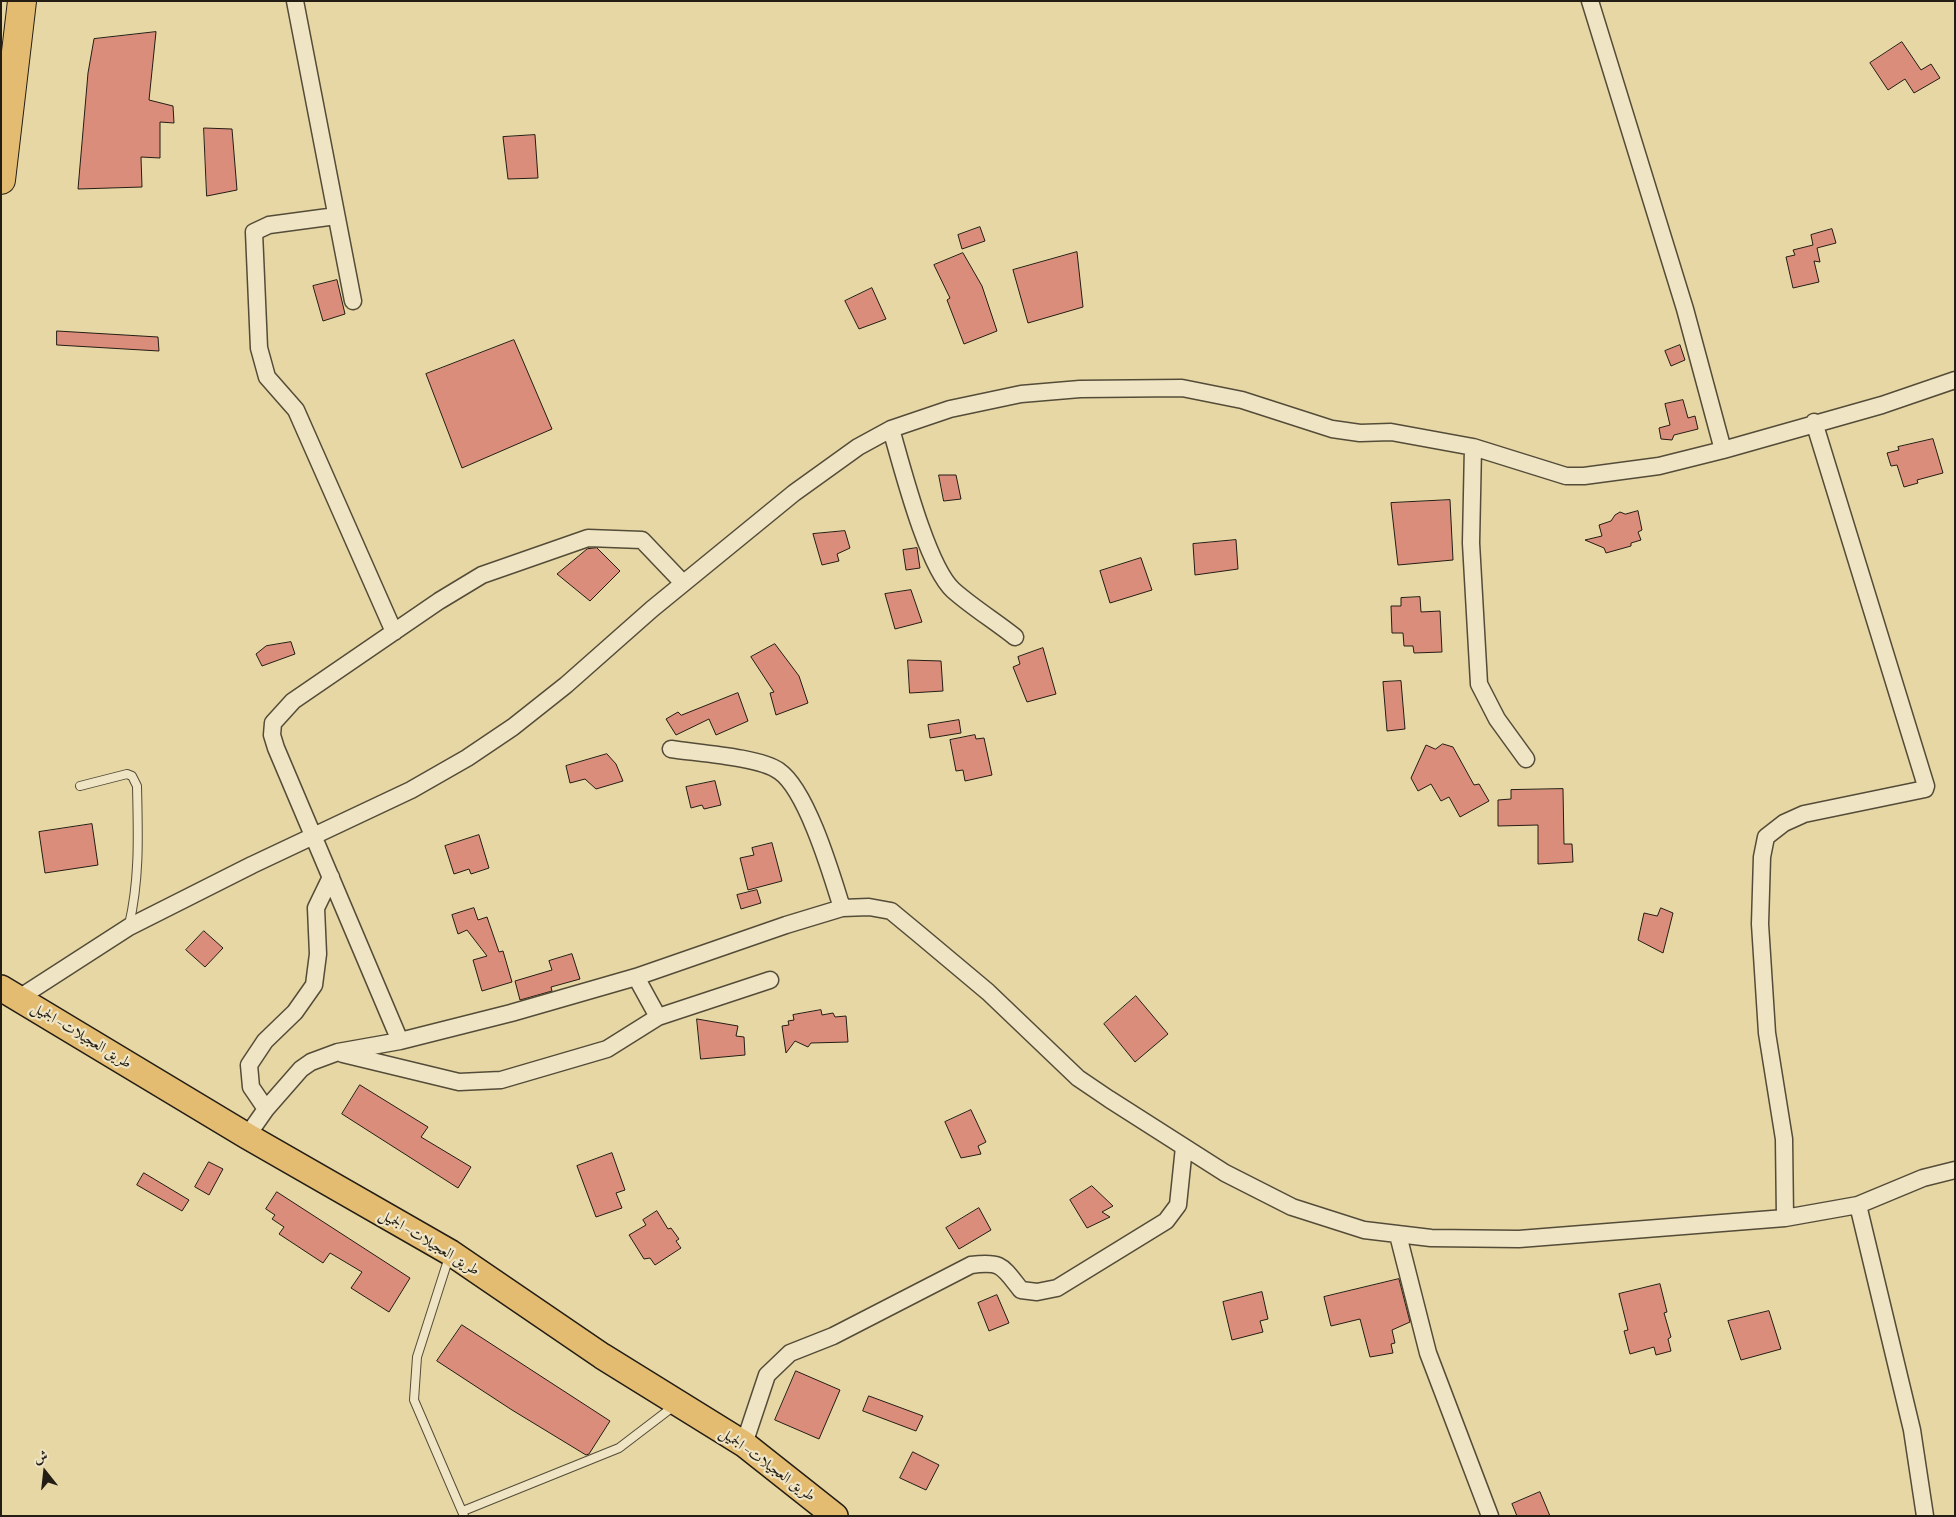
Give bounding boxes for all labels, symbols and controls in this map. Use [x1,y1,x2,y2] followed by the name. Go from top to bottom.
[27,999,135,1073] street label: طريق العجيلات- الجميل
[375,1206,483,1280] street label: طريق العجيلات- الجميل
[715,1424,819,1506] street label: طريق العجيلات- الجميل
[20,1447,70,1497] north arrow
[32,1447,50,1468] text: ش

